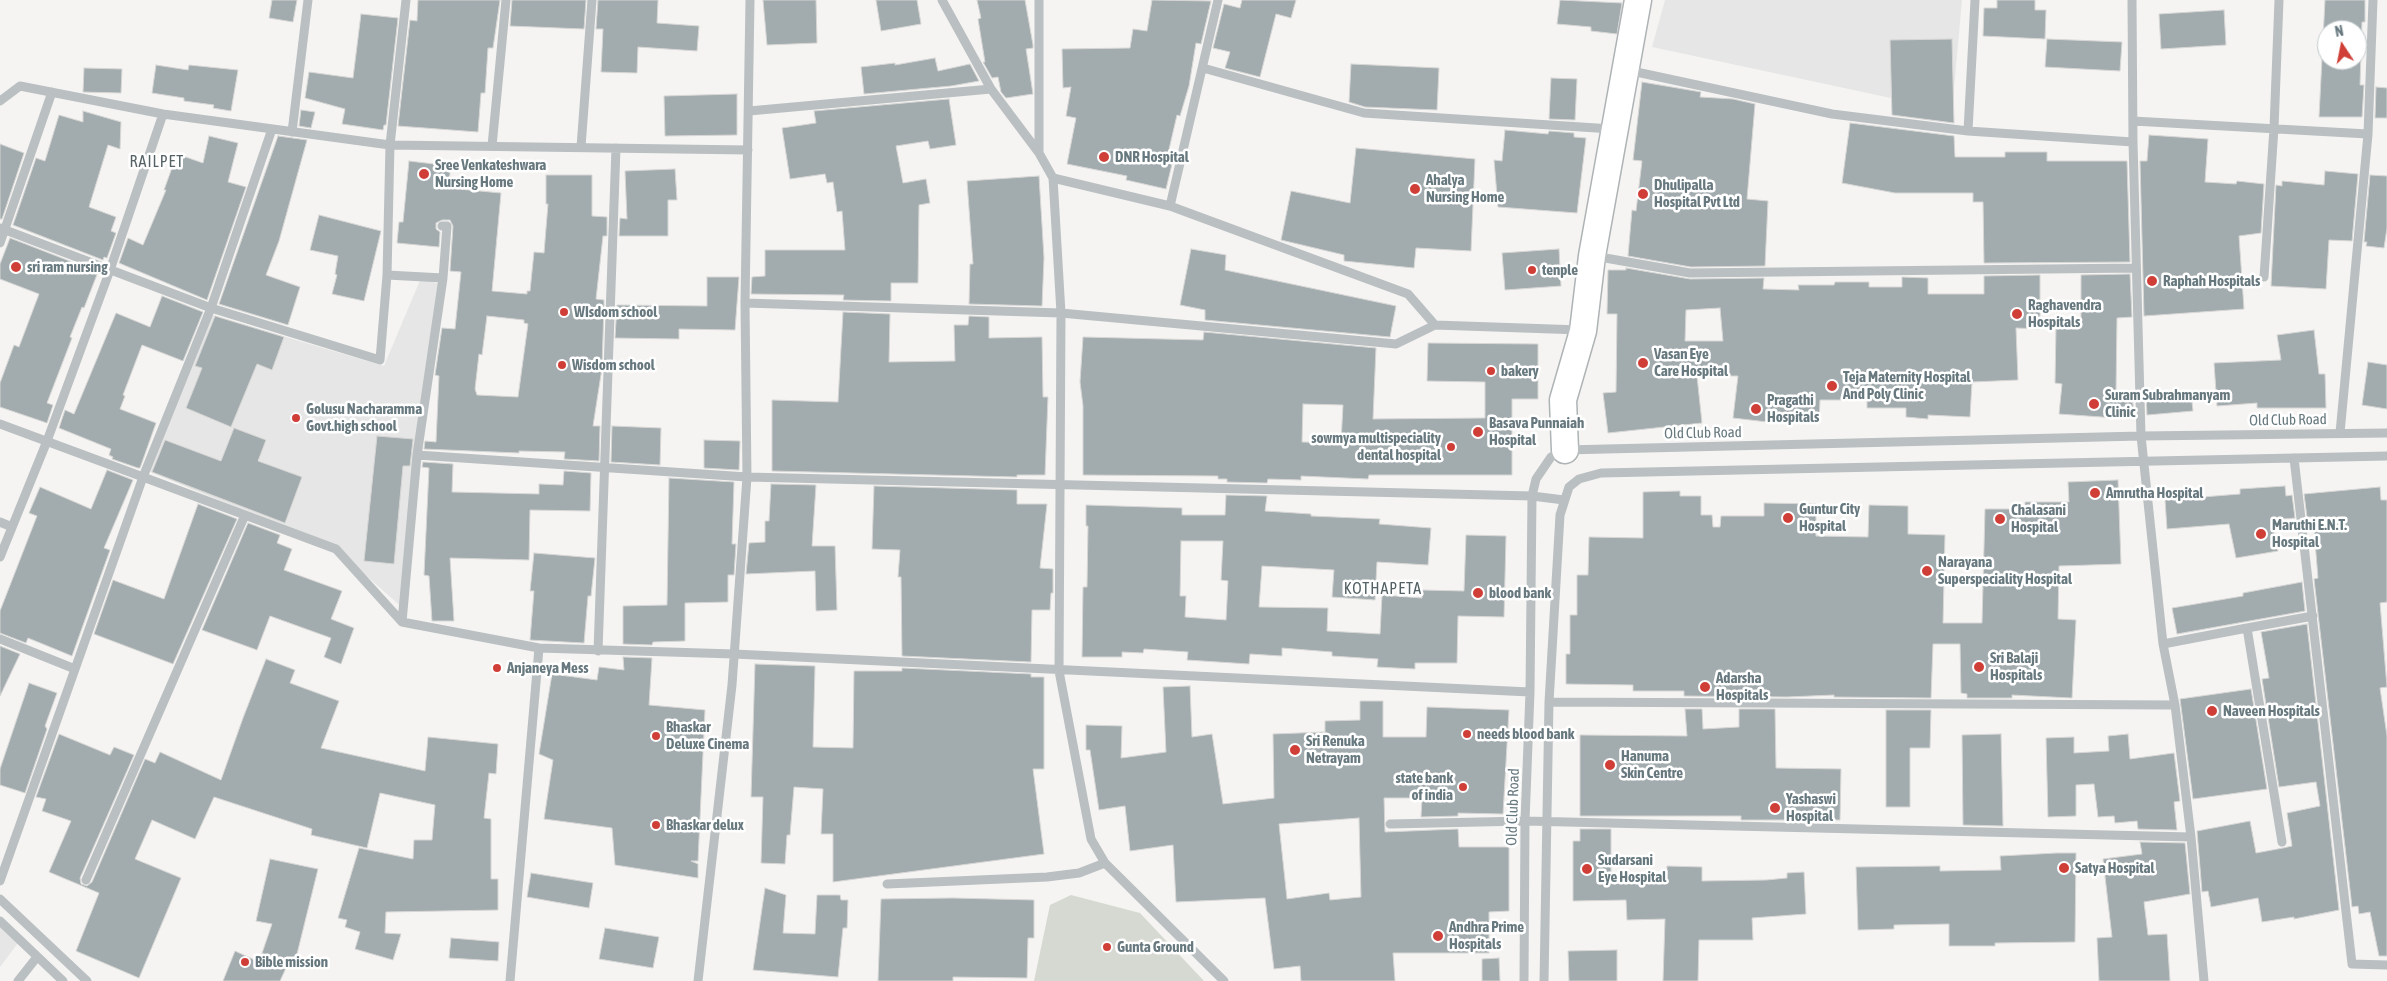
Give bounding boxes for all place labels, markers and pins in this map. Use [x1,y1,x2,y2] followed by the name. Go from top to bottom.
[1115,148,1189,166] place label: DNR Hospital
[1097,150,1111,164] marker: DNR Hospital
[435,156,546,191] place label: Sree Venkateshwara Nursing Home
[417,167,431,181] marker: Sree Venkateshwara Nursing Home
[1426,171,1504,206] place label: Ahalya Nursing Home
[1654,176,1740,211] place label: Dhulipalla Hospital Pvt Ltd
[1408,182,1422,196] marker: Ahalya Nursing Home
[1636,187,1650,201] marker: Dhulipalla Hospital Pvt Ltd
[27,258,108,276] place label: sri ram nursing
[9,260,23,274] marker: sri ram nursing
[1542,261,1578,279] place label: tenple
[1526,264,1538,276] marker: tenple
[2163,272,2260,290] place label: Raphah Hospitals
[2145,274,2159,288] marker: Raphah Hospitals
[2028,296,2101,331] place label: Raghavendra Hospitals
[574,303,657,321] place label: WIsdom school
[558,306,570,318] marker: WIsdom school
[2010,307,2024,321] marker: Raghavendra Hospitals
[1654,345,1728,380] place label: Vasan Eye Care Hospital
[572,356,655,374] place label: Wisdom school
[1636,356,1650,370] marker: Vasan Eye Care Hospital
[556,359,568,371] marker: Wisdom school
[1501,362,1539,380] place label: bakery
[1485,365,1497,377] marker: bakery
[1843,368,1971,403] place label: Teja Maternity Hospital And Poly Clinic
[1825,379,1839,393] marker: Teja Maternity Hospital And Poly Clinic
[2105,386,2230,421] place label: Suram Subrahmanyam Clinic
[1767,391,1819,426] place label: Pragathi Hospitals
[2087,397,2101,411] marker: Suram Subrahmanyam Clinic
[306,400,422,435] place label: Golusu Nacharamma Govt.high school
[1749,402,1763,416] marker: Pragathi Hospitals
[290,412,302,424] marker: Golusu Nacharamma Govt.high school
[1489,414,1584,449] place label: Basava Punnaiah Hospital
[1471,425,1485,439] marker: Basava Punnaiah Hospital
[1311,429,1441,464] place label: sowmya multispeciality dental hospital
[1445,441,1457,453] marker: sowmya multispeciality dental hospital
[2106,484,2203,502] place label: Amrutha Hospital
[2088,486,2102,500] marker: Amrutha Hospital
[1799,500,1860,535] place label: Guntur City Hospital
[2011,501,2066,536] place label: Chalasani Hospital
[1781,511,1795,525] marker: Guntur City Hospital
[1993,512,2007,526] marker: Chalasani Hospital
[2272,516,2347,551] place label: Maruthi E.N.T. Hospital
[2254,527,2268,541] marker: Maruthi E.N.T. Hospital
[1938,553,2072,588] place label: Narayana Superspeciality Hospital
[1920,564,1934,578] marker: Narayana Superspeciality Hospital
[1489,584,1551,602] place label: blood bank
[1471,586,1485,600] marker: blood bank
[1990,649,2042,684] place label: Sri Balaji Hospitals
[507,659,588,677] place label: Anjaneya Mess
[1972,660,1986,674] marker: Sri Balaji Hospitals
[491,662,503,674] marker: Anjaneya Mess
[1716,669,1768,704] place label: Adarsha Hospitals
[1698,680,1712,694] marker: Adarsha Hospitals
[2223,702,2320,720] place label: Naveen Hospitals
[2205,704,2219,718] marker: Naveen Hospitals
[666,718,749,753] place label: Bhaskar Deluxe Cinema
[1477,725,1574,743] place label: needs blood bank
[1461,728,1473,740] marker: needs blood bank
[650,730,662,742] marker: Bhaskar Deluxe Cinema
[1306,732,1365,767] place label: Sri Renuka Netrayam
[1288,743,1302,757] marker: Sri Renuka Netrayam
[1621,747,1683,782] place label: Hanuma Skin Centre
[1603,758,1617,772] marker: Hanuma Skin Centre
[1395,769,1453,804] place label: state bank of india
[1457,781,1469,793] marker: state bank of india
[1786,790,1836,825] place label: Yashaswi Hospital
[1768,801,1782,815] marker: Yashaswi Hospital
[666,816,744,834] place label: Bhaskar delux
[650,819,662,831] marker: Bhaskar delux
[1598,851,1666,886] place label: Sudarsani Eye Hospital
[2075,859,2155,877] place label: Satya Hospital
[2057,861,2071,875] marker: Satya Hospital
[1580,862,1594,876] marker: Sudarsani Eye Hospital
[1449,918,1524,953] place label: Andhra Prime Hospitals
[1431,929,1445,943] marker: Andhra Prime Hospitals
[1117,938,1194,956] place label: Gunta Ground
[1101,941,1113,953] marker: Gunta Ground
[255,953,328,971] place label: Bible mission
[239,956,251,968] marker: Bible mission

